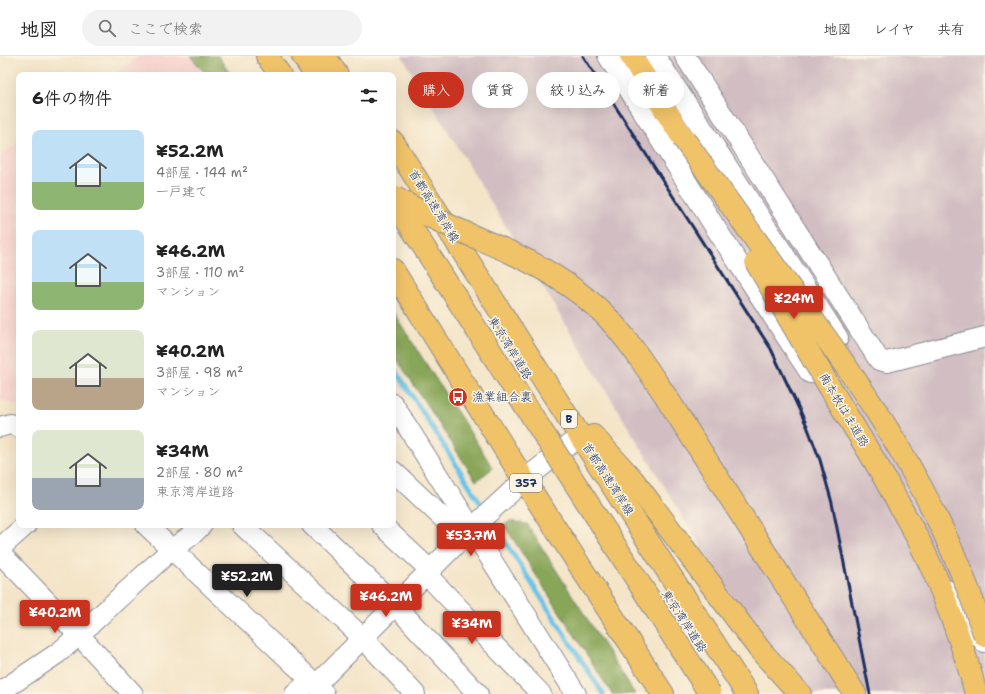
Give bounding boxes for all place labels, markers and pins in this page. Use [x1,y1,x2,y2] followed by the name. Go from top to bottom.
[770,286,818,320] pin: ¥24M
[447,386,469,408] bus stop icon: 漁業組合裏
[472,389,532,405] place label: 漁業組合裏
[438,523,504,557] pin: ¥53.7M
[214,564,280,598] pin: ¥52.2M
[353,584,419,618] pin: ¥46.2M
[22,600,88,634] pin: ¥40.2M
[448,611,496,645] pin: ¥34M

